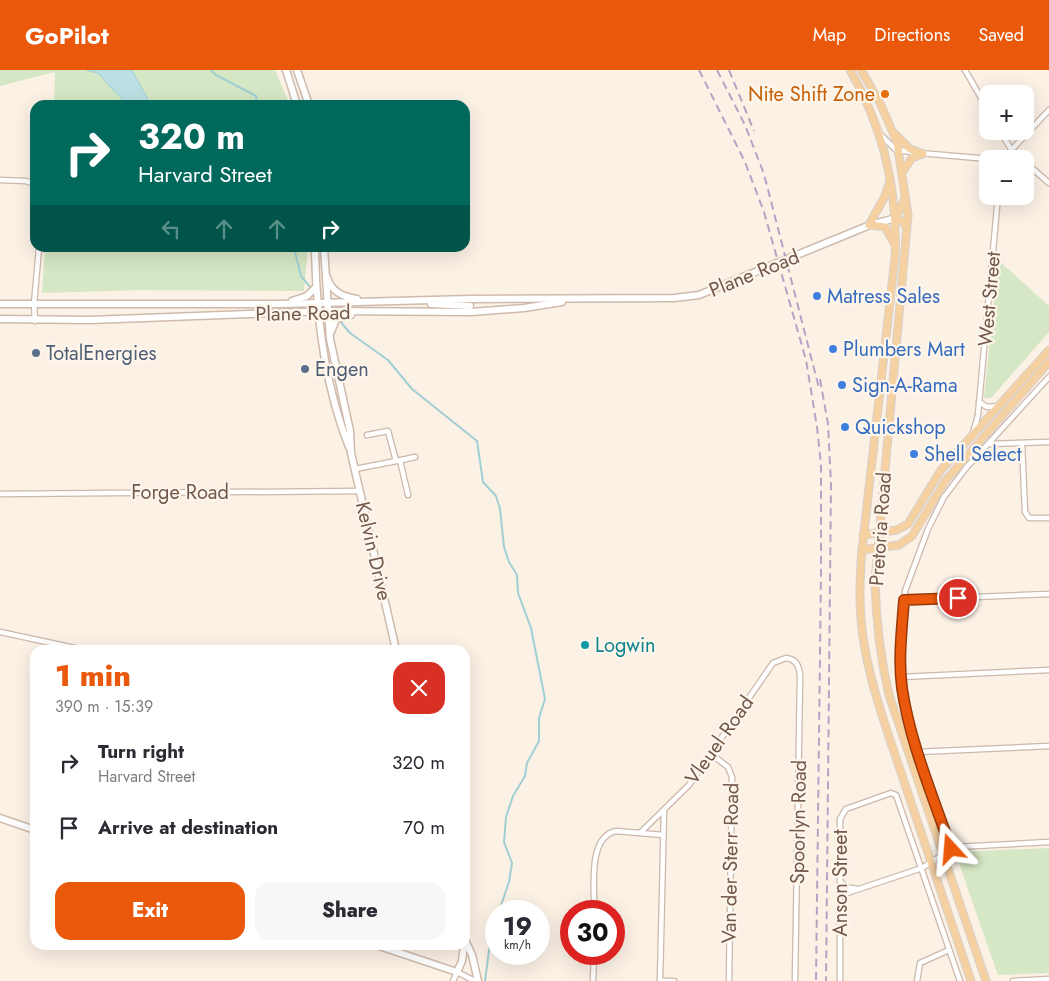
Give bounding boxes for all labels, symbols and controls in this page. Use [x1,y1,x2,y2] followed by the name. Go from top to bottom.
[25,18,109,53] text: GoPilot
[813,22,846,48] text: Map
[874,22,950,48] text: Directions
[978,22,1024,48] text: Saved
[748,80,875,109] place label: Nite Shift Zone
[979,85,1034,205] map controls
[979,85,1034,140] button: +
[879,88,891,100] marker: Nite Shift Zone
[138,112,245,162] text: 320 m
[55,120,120,185] icon: right
[979,150,1034,205] button: −
[138,158,272,190] text: Harvard Street
[157,215,185,243] icon: left
[210,215,238,243] icon: ahead
[263,215,291,243] icon: ahead
[316,215,344,243] icon: right
[705,242,804,305] street label: Plane Road
[971,250,1008,348] street label: West Street
[827,282,940,311] place label: Matress Sales
[811,290,823,302] marker: Matress Sales
[255,298,351,329] street label: Plane Road
[843,335,965,364] place label: Plumbers Mart
[46,339,157,368] place label: TotalEnergies
[827,343,839,355] marker: Plumbers Mart
[30,347,42,359] marker: TotalEnergies
[315,355,369,384] place label: Engen
[299,363,311,375] marker: Engen
[852,371,958,400] place label: Sign-A-Rama
[836,379,848,391] marker: Sign-A-Rama
[855,413,946,442] place label: Quickshop
[839,421,851,433] marker: Quickshop
[924,440,1022,469] place label: Shell Select
[908,448,920,460] marker: Shell Select
[862,471,899,587] street label: Pretoria Road
[131,478,229,507] street label: Forge Road
[348,499,399,603] street label: Kelvin Drive
[937,577,979,619] pin
[944,584,972,612] icon: arrive
[595,631,656,660] place label: Logwin
[579,639,591,651] marker: Logwin
[55,654,131,697] text: 1 min
[393,662,445,714] button: close
[678,690,761,791] street label: Vleuel Road
[55,695,153,718] text: 390 m · 15:39
[98,738,184,765] text: Turn right
[55,749,83,777] icon: right
[392,749,445,776] text: 320 m
[783,760,814,884] street label: Spoorlyn Road
[98,765,195,788] text: Harvard Street
[715,782,746,944] street label: Van der Sterr Road
[55,814,83,842] icon: arrive
[98,814,278,841] text: Arrive at destination
[403,814,445,841] text: 70 m
[924,822,976,874] position arrow
[826,829,855,936] street label: Anson Street
[55,882,245,940] button: Exit
[255,882,445,940] button: Share
[560,900,625,965] speed limit sign: 30
[503,908,532,944] text: 19
[504,936,531,954] text: km/h

